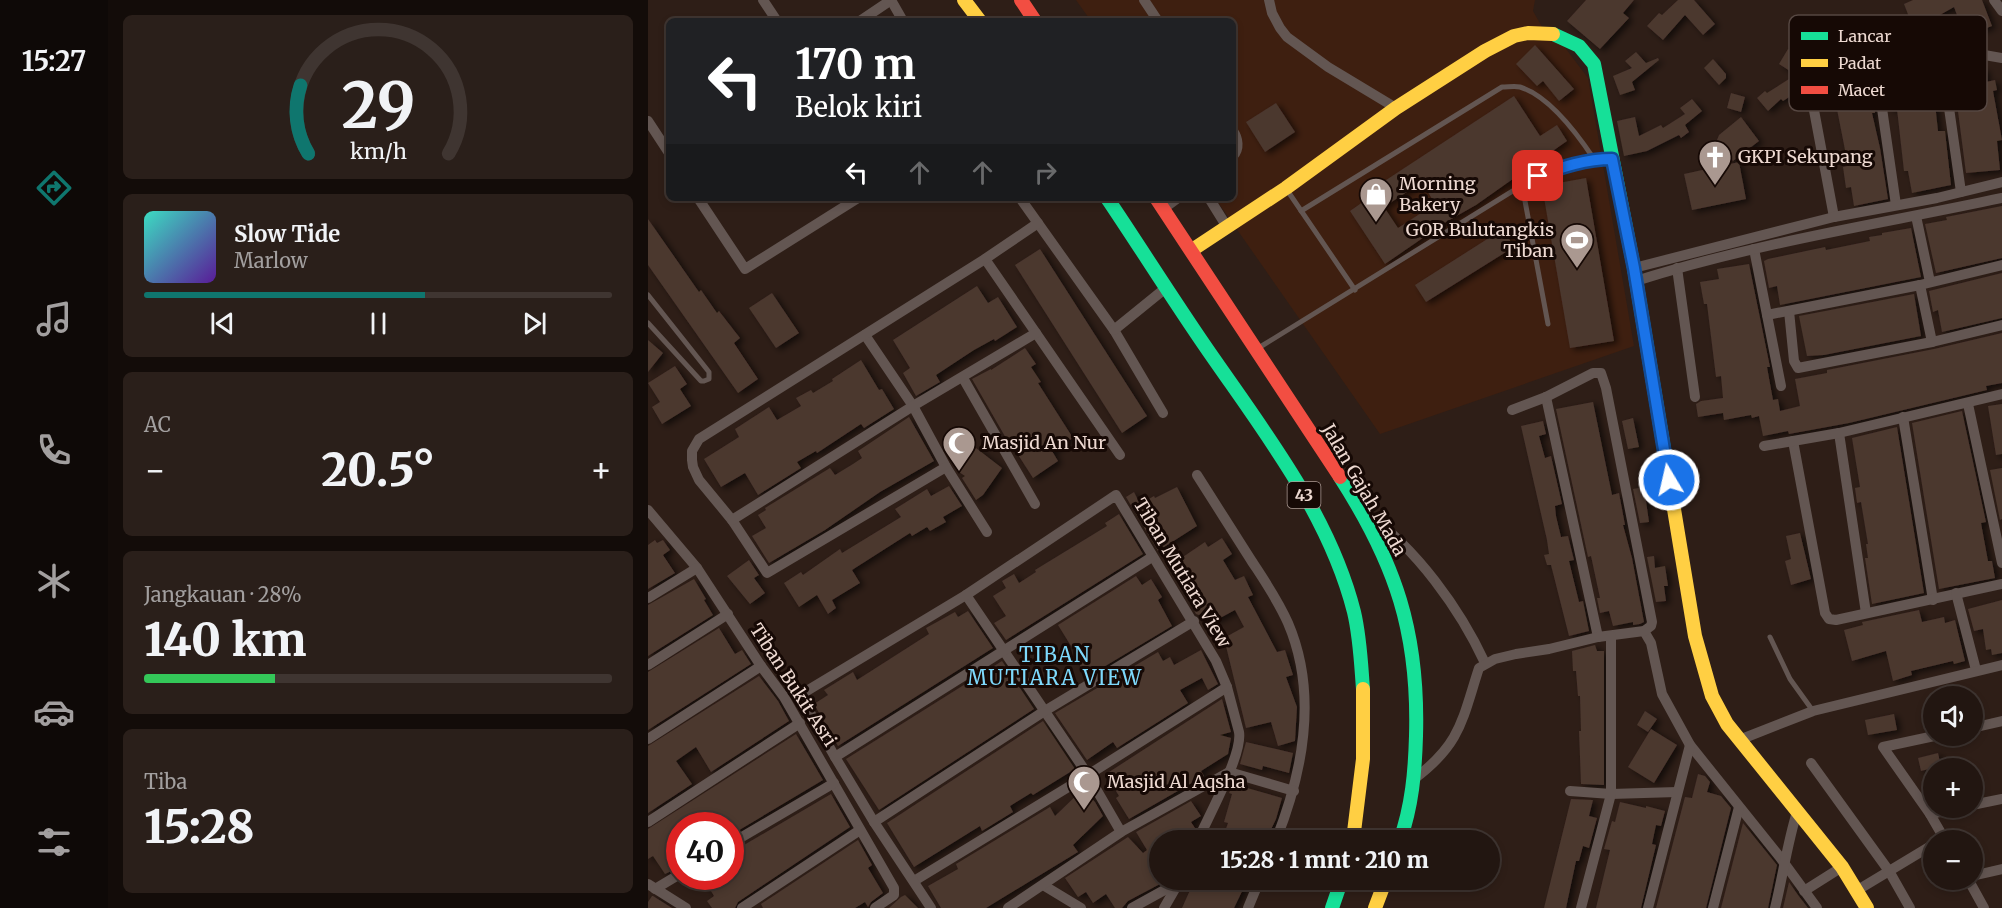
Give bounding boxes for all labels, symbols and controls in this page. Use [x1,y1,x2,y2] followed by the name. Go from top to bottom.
[1789,15,1987,111] legend
[1838,26,1891,46] text: Lancar
[795,38,916,90] text: 170 m
[696,42,774,120] icon: left
[22,44,86,78] text: 15:27
[1838,53,1882,73] text: Padat
[341,67,415,145] text: 29
[1838,80,1886,100] text: Macet
[795,90,922,124] text: Belok kiri
[350,138,406,165] text: km/h
[1697,139,1733,186] church icon: GKPI Sekupang
[1738,145,1873,168] place label: GKPI Sekupang
[1512,150,1563,201] pin
[840,156,873,189] icon: left
[903,156,936,189] icon: ahead
[966,156,999,189] icon: ahead
[1029,156,1062,189] icon: right
[1521,159,1554,192] icon: arrive
[33,167,75,209] icon: directions
[1399,172,1476,216] place label: Morning Bakery
[1358,176,1394,223] shop icon: Morning Bakery
[1406,218,1554,262] place label: GOR Bulutangkis Tiban
[234,220,340,248] text: Slow Tide
[1559,222,1595,269] sports icon: GOR Bulutangkis Tiban
[234,248,308,273] text: Marlow
[33,298,75,340] icon: music
[206,307,239,340] icon: previous
[362,307,395,340] icon: pause
[518,307,551,340] icon: next
[144,412,171,437] text: AC
[1317,419,1412,560] street label: Jalan Gajah Mada
[941,425,977,472] mosque icon: Masjid An Nur
[33,429,75,471] icon: phone
[982,431,1106,454] place label: Masjid An Nur
[321,442,435,498] text: 20.5°
[1637,448,1701,512] position arrow
[144,450,166,491] text: −
[590,450,612,491] text: +
[1288,482,1320,508] road number: 43
[1129,494,1237,652] street label: Tiban Mutiara View
[33,560,75,602] icon: climate
[144,582,302,607] text: Jangkauan · 28%
[144,612,307,668] text: 140 km
[745,619,842,751] street label: Tiban Bukit Asri
[967,642,1143,690] district label: TIBAN MUTIARA VIEW
[1923,686,1983,890] map controls
[1923,686,1983,746] button: sound
[33,691,75,733] icon: car
[1923,758,1983,818] button: +
[1066,764,1102,811] mosque icon: Masjid Al Aqsha
[144,769,187,794] text: Tiba
[1107,770,1246,793] place label: Masjid Al Aqsha
[144,799,255,855] text: 15:28
[666,812,744,890] speed limit sign: 40
[33,821,75,863] icon: filters
[1923,830,1983,890] button: −
[1220,846,1429,874] text: 15:28 · 1 mnt · 210 m

